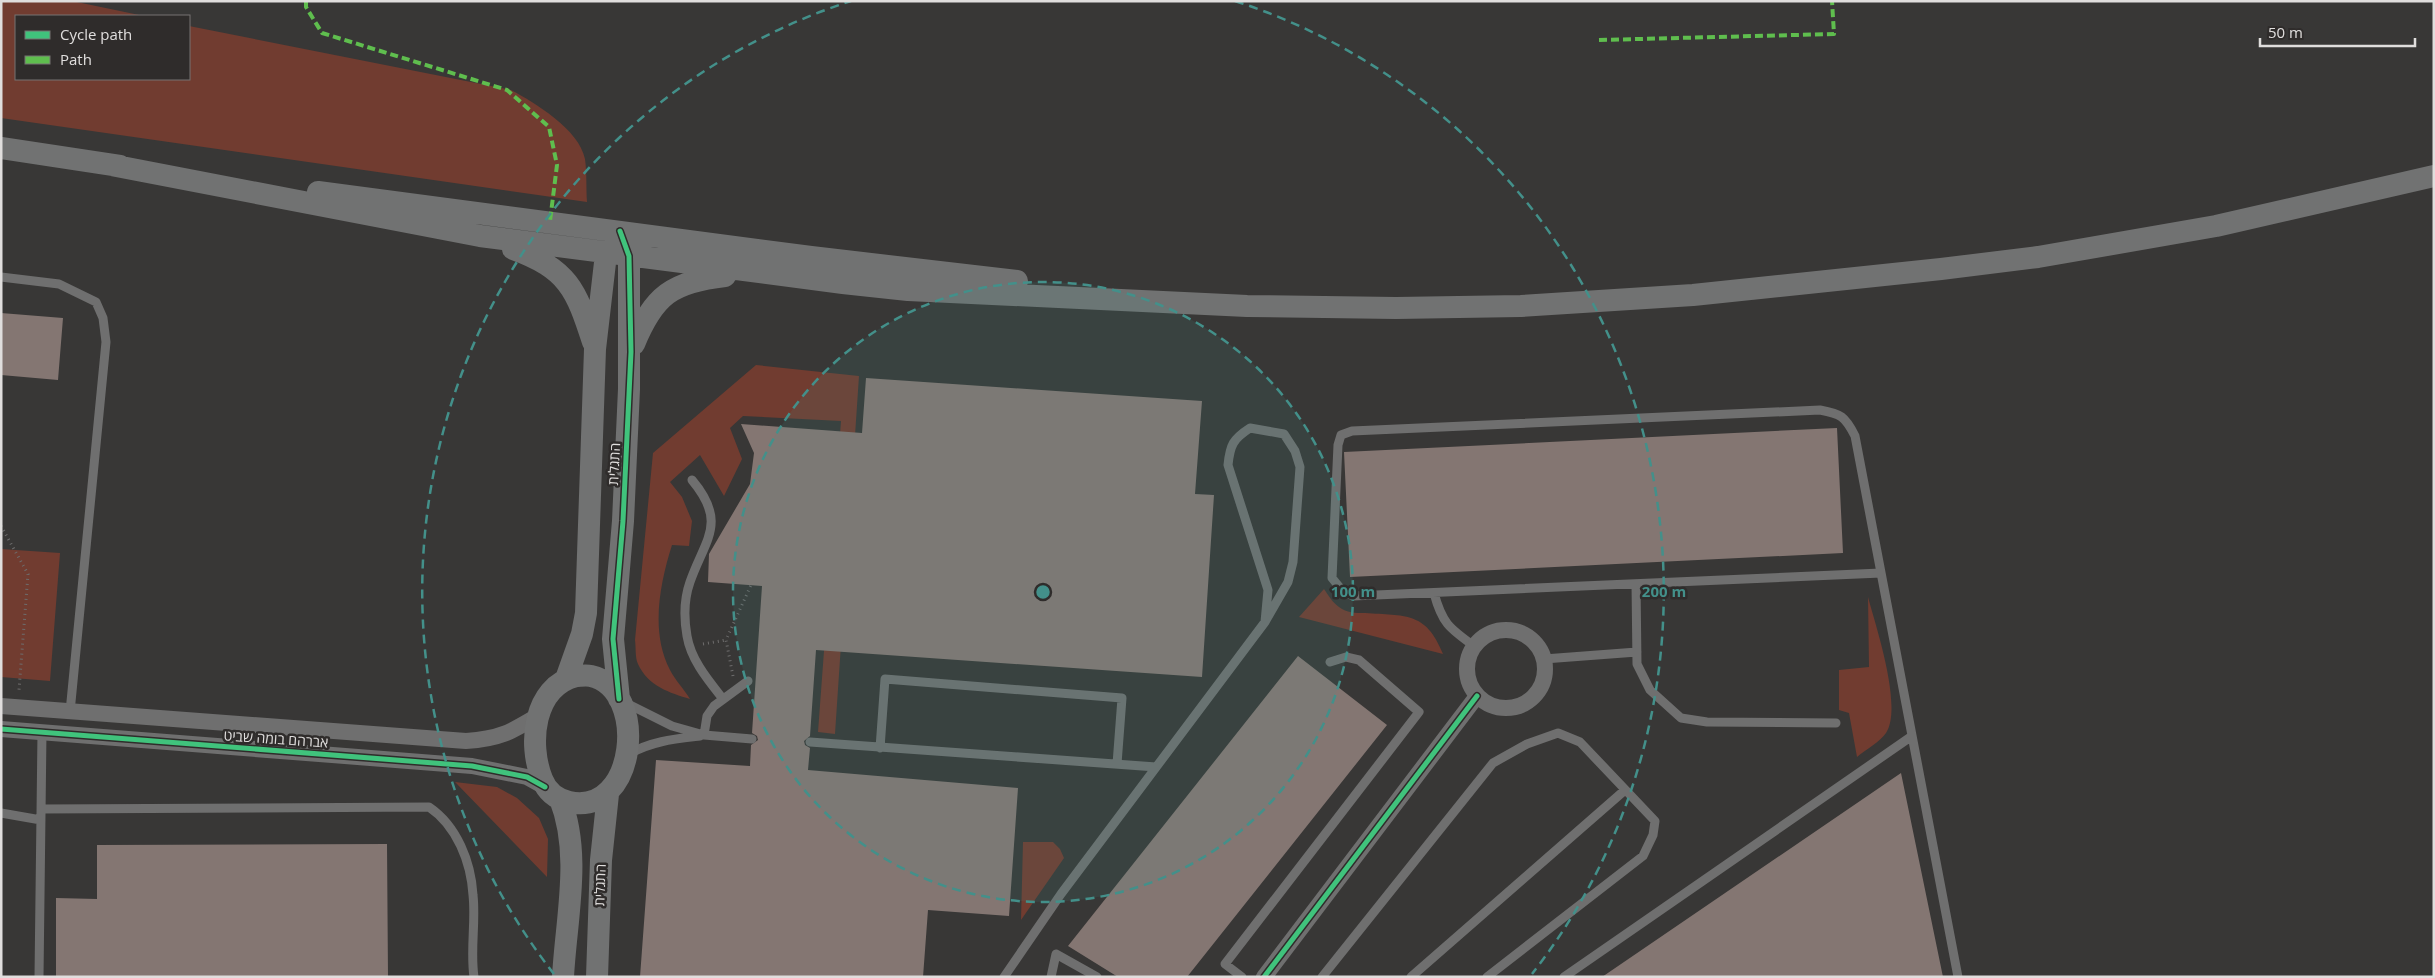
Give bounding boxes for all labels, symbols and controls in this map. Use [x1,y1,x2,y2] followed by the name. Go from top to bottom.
[15,15,190,80] legend
[2260,15,2415,47] scale bar
[2268,22,2303,42] text: 50 m
[60,24,132,44] text: Cycle path
[60,49,92,69] text: Path
[603,442,624,486] street label: התגלית
[1331,581,1375,601] text: 100 m
[1642,581,1686,601] text: 200 m
[1034,583,1052,601] centre of rings
[223,725,329,752] street label: אברהם בומה שביט
[589,863,610,906] street label: התגלית

